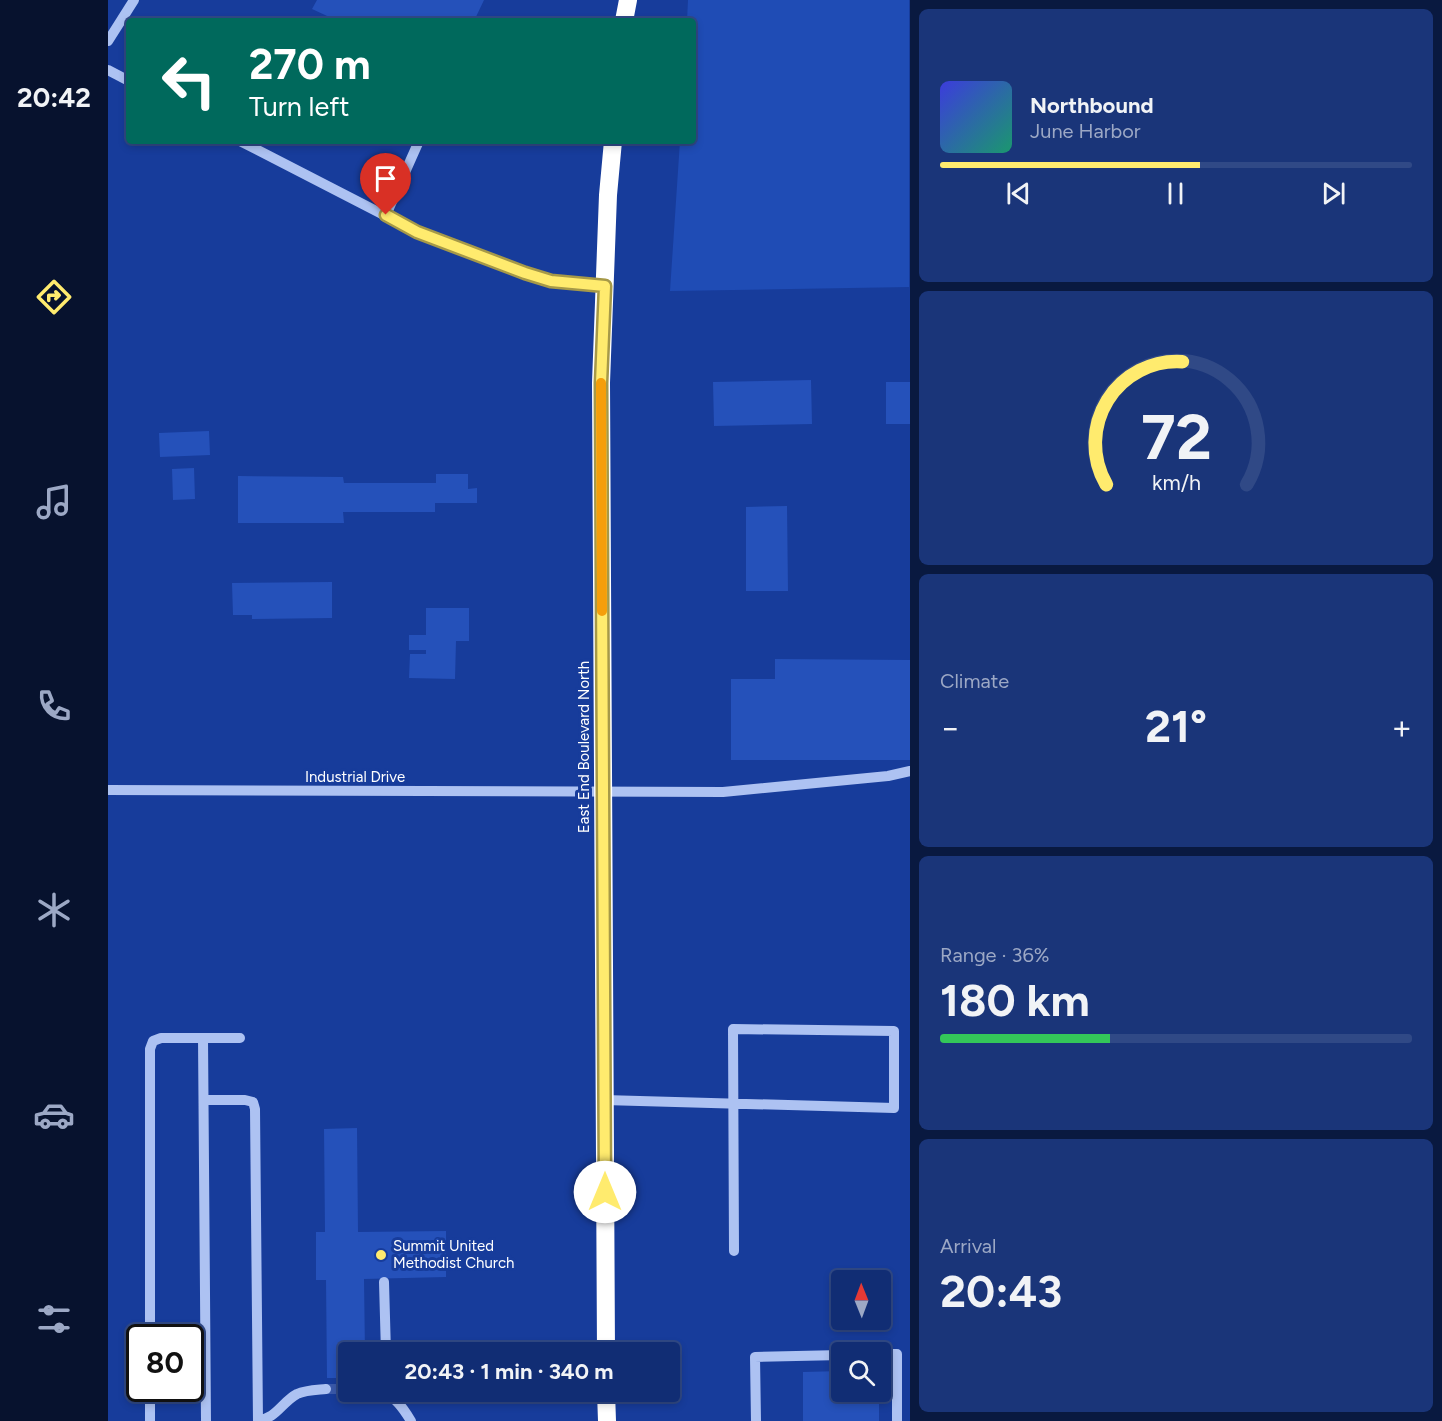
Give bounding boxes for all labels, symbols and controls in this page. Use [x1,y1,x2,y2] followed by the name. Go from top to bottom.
[249,39,371,90] text: 270 m
[150,42,228,120] icon: left
[17,81,91,114] text: 20:42
[249,90,349,123] text: Turn left
[1030,92,1154,119] text: Northbound
[1030,119,1141,143] text: June Harbor
[360,153,411,215] pin
[369,162,402,195] icon: arrive
[1002,177,1035,210] icon: previous
[1159,177,1192,210] icon: pause
[1317,177,1350,210] icon: next
[33,276,75,318] icon: directions
[1141,400,1211,475] text: 72
[1152,471,1200,496] text: km/h
[33,481,75,523] icon: music
[575,661,593,833] street label: East End Boulevard North
[940,669,1009,693] text: Climate
[33,685,75,727] icon: phone
[1145,699,1207,753] text: 21°
[940,708,961,747] text: −
[1391,708,1412,747] text: +
[305,768,405,786] street label: Industrial Drive
[33,889,75,931] icon: climate
[940,943,1049,967] text: Range · 36%
[940,973,1090,1027] text: 180 km
[33,1094,75,1136] icon: car
[573,1160,637,1224] position arrow
[940,1234,996,1258] text: Arrival
[393,1237,514,1272] place label: Summit United Methodist Church
[374,1248,388,1262] marker: Summit United Methodist Church
[940,1264,1062,1318] text: 20:43
[831,1270,891,1330] north arrow
[831,1270,891,1402] map controls
[33,1298,75,1340] icon: filters
[126,1324,204,1402] speed limit sign: 80
[831,1342,891,1402] button: search
[405,1358,613,1385] text: 20:43 · 1 min · 340 m

